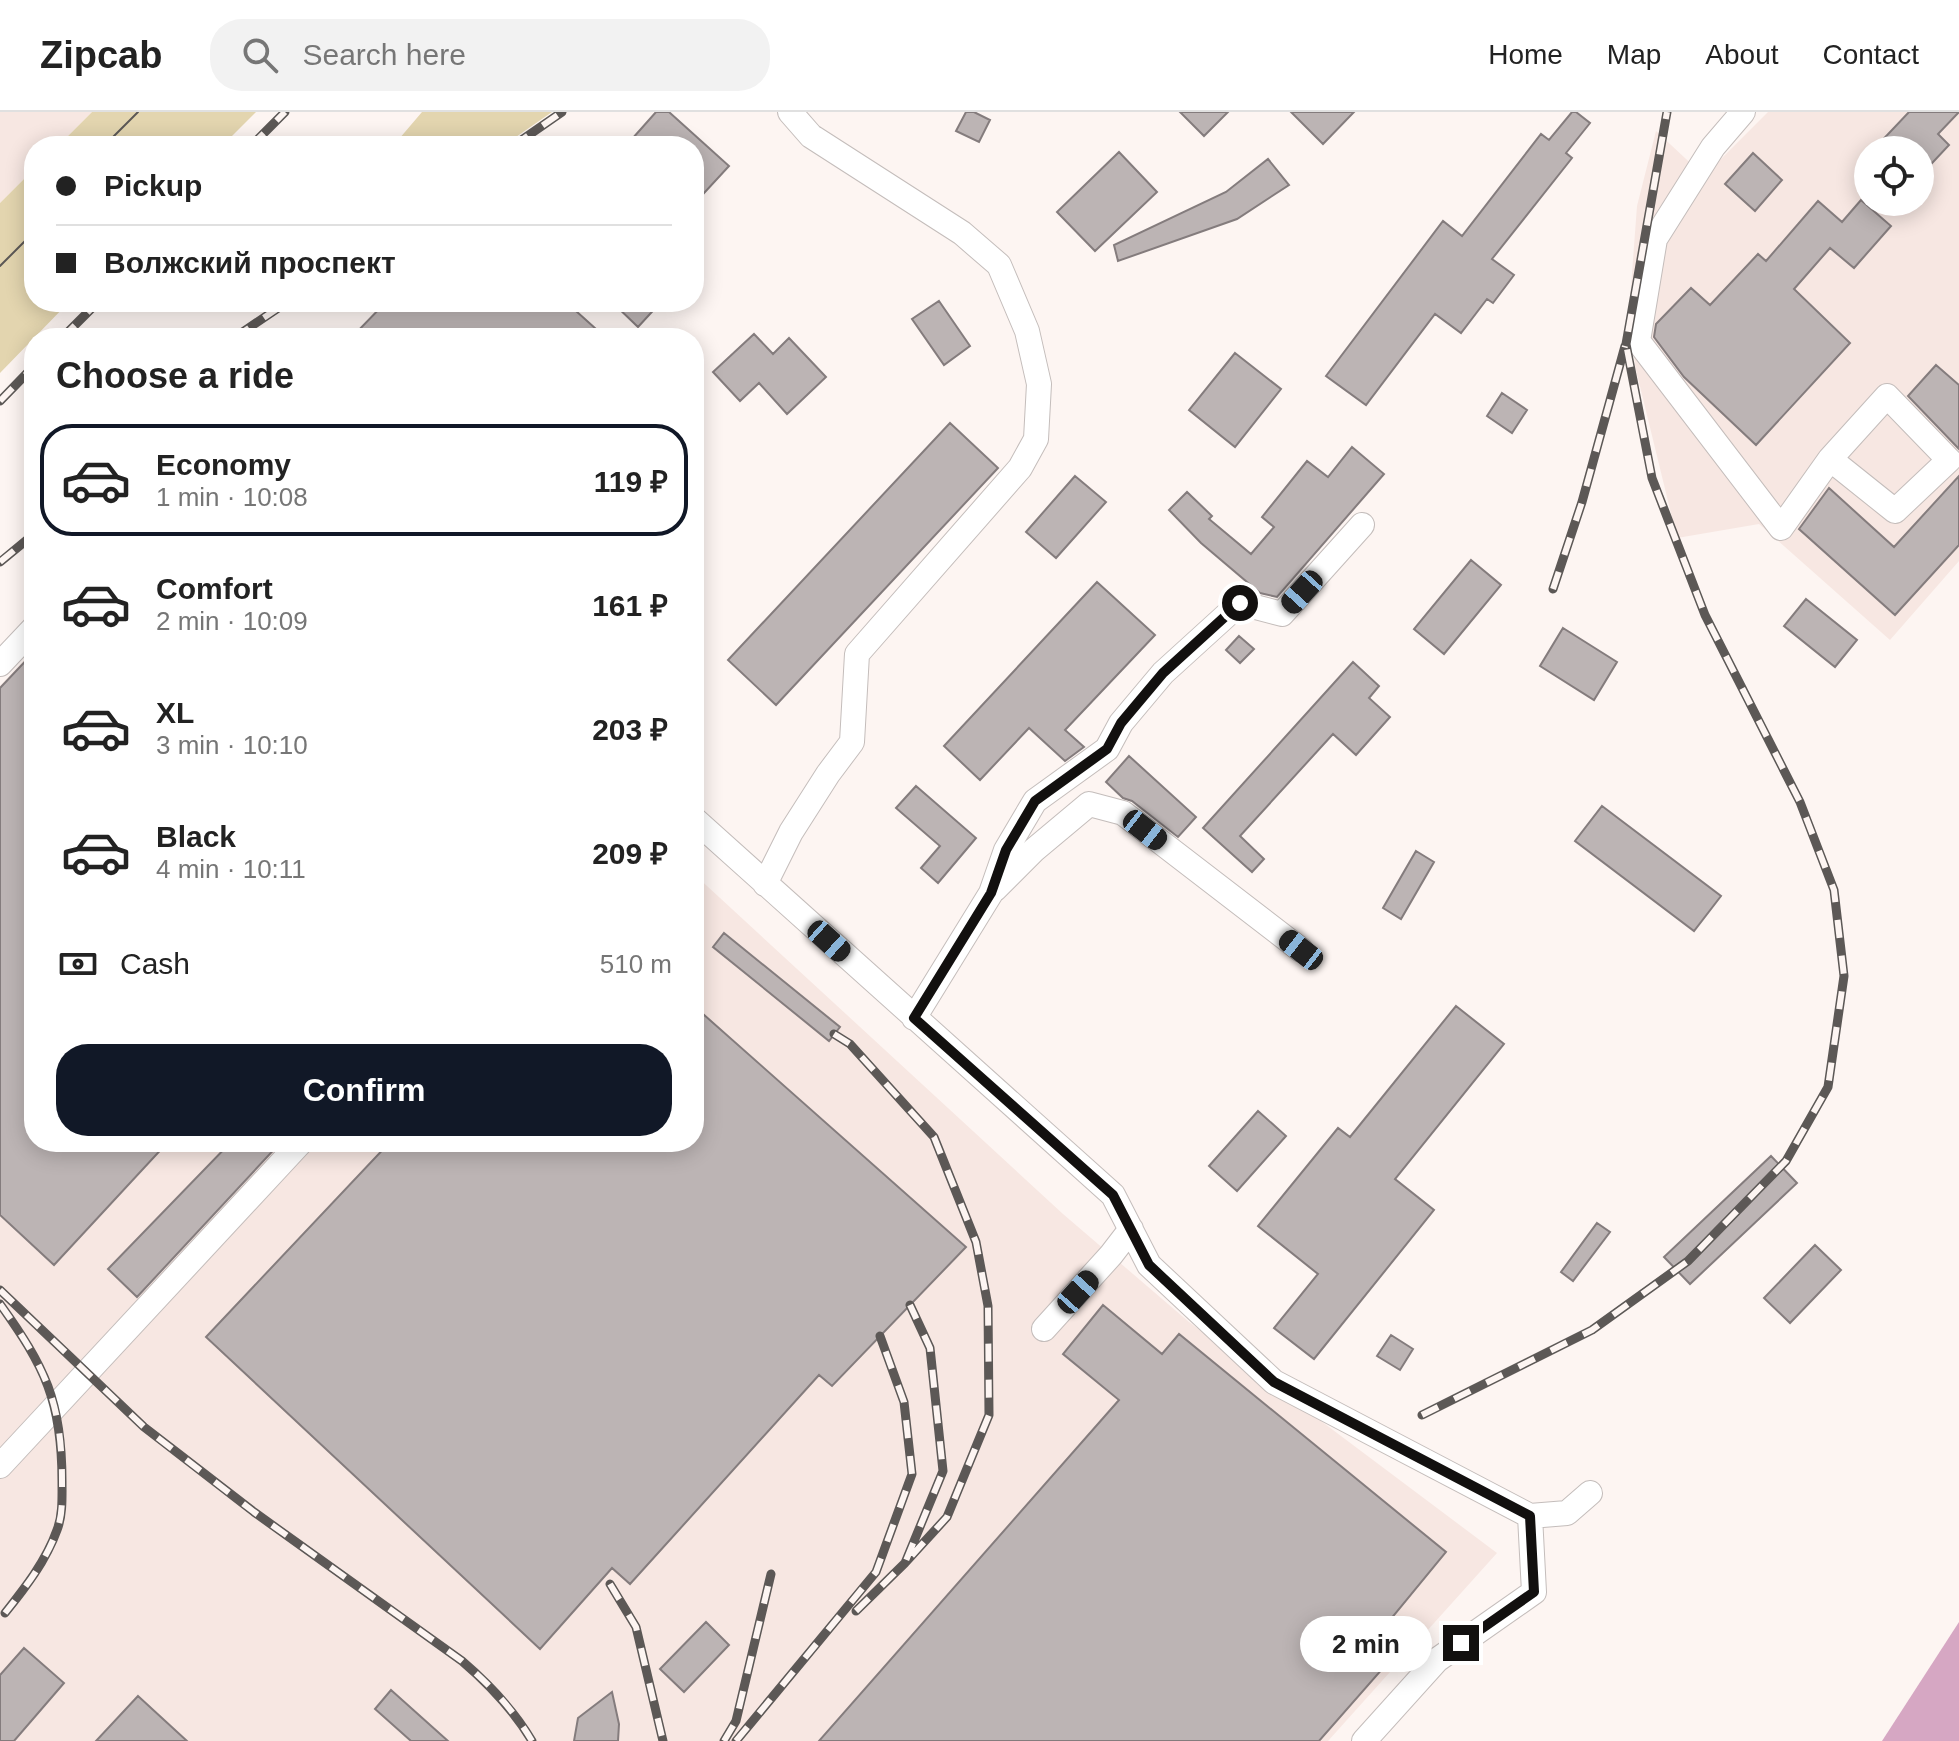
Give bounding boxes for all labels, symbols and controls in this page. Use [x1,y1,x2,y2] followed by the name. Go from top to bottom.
[210,19,770,91] search box
[238,33,282,77] icon: search
[40,34,162,76] text: Zipcab
[302,38,466,71] text: Search here
[1488,39,1563,70] text: Home
[1607,39,1661,70] text: Map
[1705,39,1779,70] text: About
[1823,39,1919,70] text: Contact
[1854,136,1934,216] map controls
[1854,136,1934,216] button: locate
[104,169,202,202] text: Pickup
[104,246,396,279] text: Волжский проспект
[56,355,294,396] text: Choose a ride
[60,444,132,516] icon: car
[156,448,291,481] text: Economy
[594,465,668,498] text: 119 ₽
[156,482,308,512] text: 1 min · 10:08
[1277,566,1327,618] car
[60,568,132,640] icon: car
[156,572,273,605] text: Comfort
[1222,585,1258,621] route start
[592,589,668,622] text: 161 ₽
[156,606,308,636] text: 2 min · 10:09
[60,692,132,764] icon: car
[156,696,194,729] text: XL
[592,713,668,746] text: 203 ₽
[156,730,308,760] text: 3 min · 10:10
[1119,806,1171,854] car
[60,816,132,888] icon: car
[156,820,236,853] text: Black
[592,837,668,870] text: 209 ₽
[156,854,306,884] text: 4 min · 10:11
[803,916,855,966] car
[1275,926,1327,974] car
[56,942,100,986] icon: cash
[120,947,190,980] text: Cash
[600,949,672,979] text: 510 m
[56,1044,672,1136] button: Confirm
[1053,1266,1103,1318] car
[1301,1615,1433,1671] callout: 2 min
[1443,1625,1479,1661] route end
[1332,1629,1400,1659] text: 2 min

